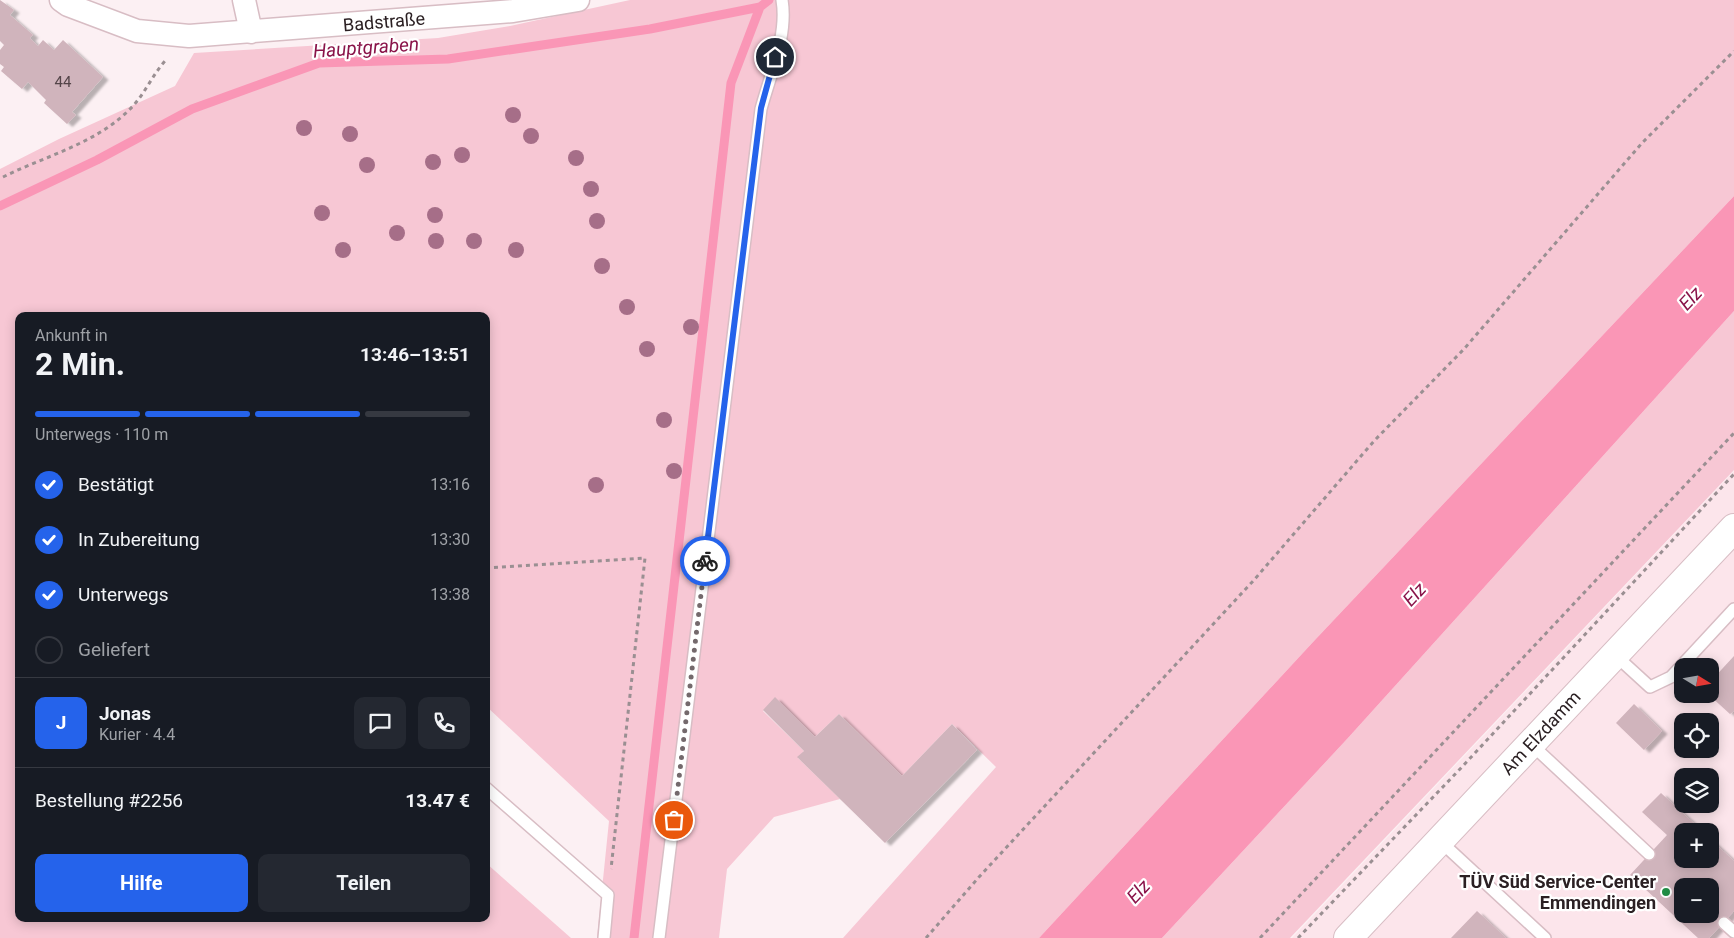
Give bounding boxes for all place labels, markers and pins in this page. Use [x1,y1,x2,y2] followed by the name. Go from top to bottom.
[754,36,796,78] pin
[653,799,695,841] pin
[1459,871,1656,913] place label: TÜV Süd Service-Center Emmendingen
[1660,886,1672,898] marker: TÜV Süd Service-Center Emmendingen

